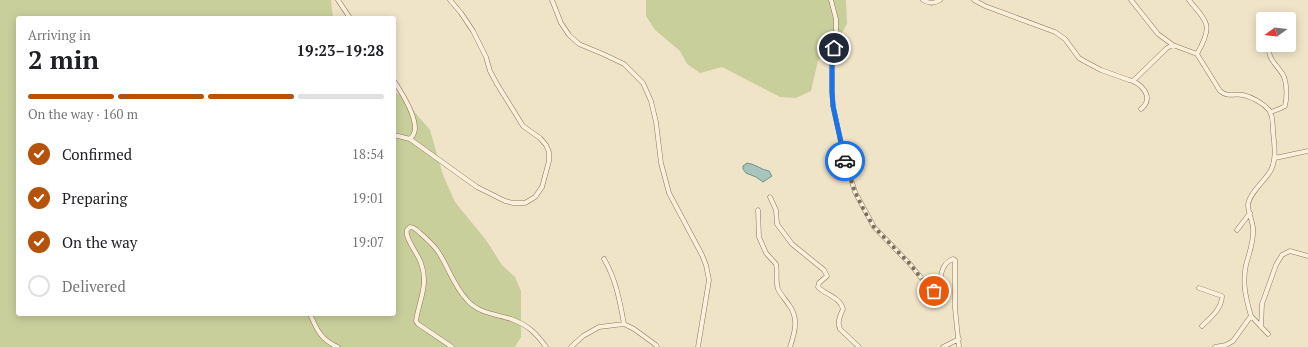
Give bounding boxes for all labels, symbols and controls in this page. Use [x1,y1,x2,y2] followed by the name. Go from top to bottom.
[1256,12,1296,52] north arrow
[1256,12,1296,52] map controls
[28,26,91,44] text: Arriving in
[817,31,851,65] pin
[823,37,845,59] icon: home
[297,40,384,60] text: 19:23–19:28
[28,42,99,76] text: 2 min
[28,105,138,123] text: On the way · 160 m
[825,141,865,181] courier
[28,143,50,165] icon: check
[62,144,132,164] text: Confirmed
[352,145,384,163] text: 18:54
[834,150,856,172] icon: car
[28,187,50,209] icon: check
[62,188,127,208] text: Preparing
[352,189,384,207] text: 19:01
[28,231,50,253] icon: check
[62,232,137,252] text: On the way
[352,233,384,251] text: 19:07
[917,274,951,308] pin
[62,276,126,296] text: Delivered
[923,280,945,302] icon: bag

